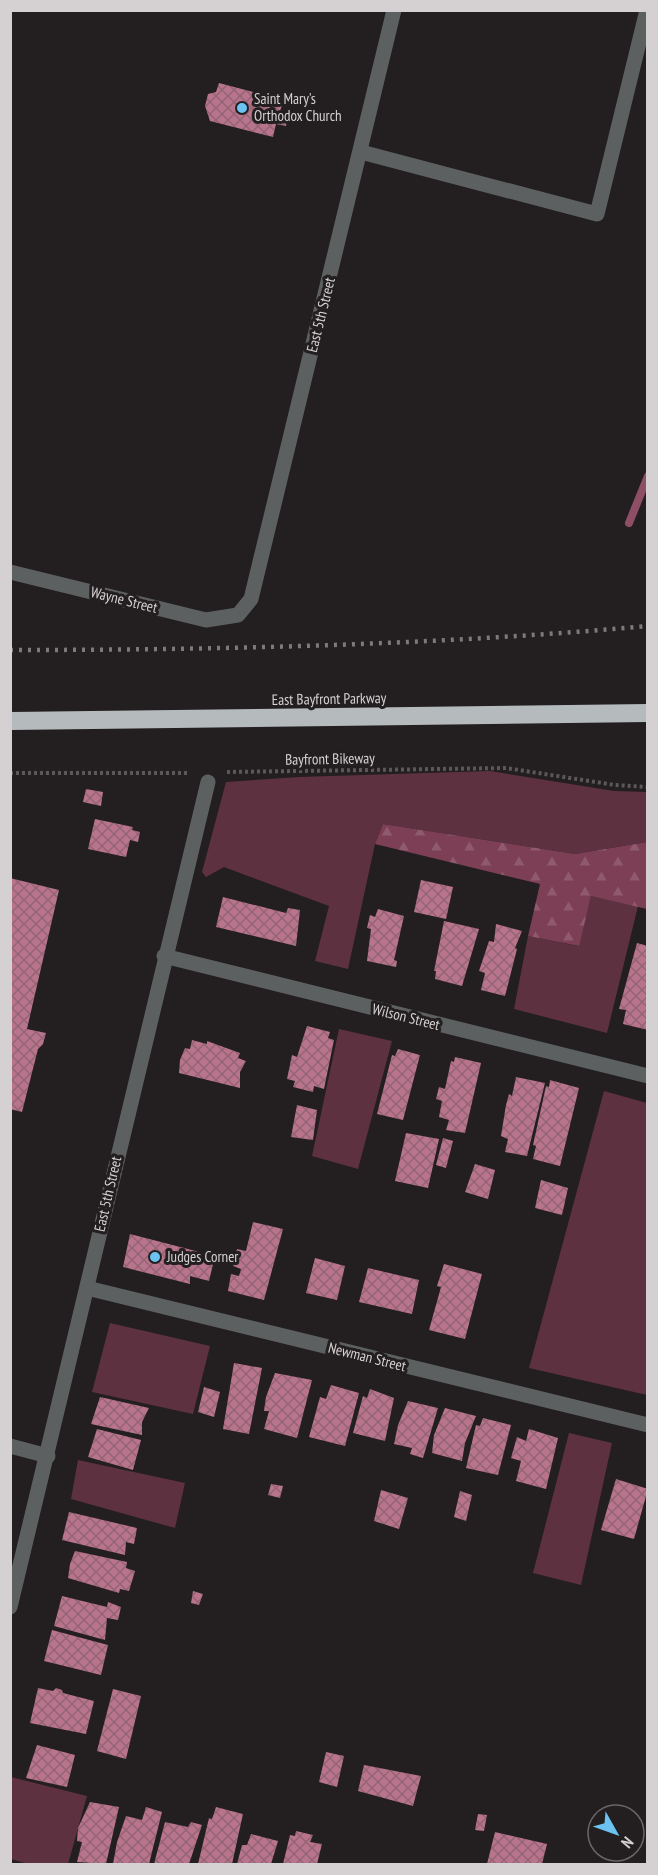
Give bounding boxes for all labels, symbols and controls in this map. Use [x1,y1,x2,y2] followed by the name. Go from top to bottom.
[254,89,342,125] place label: Saint Mary's Orthodox Church
[235,101,249,115] marker: Saint Mary's Orthodox Church
[302,275,339,354] street label: East 5th Street
[89,582,160,617] street label: Wayne Street
[272,688,387,709] street label: East Bayfront Parkway
[285,748,375,769] street label: Bayfront Bikeway
[370,999,442,1034] street label: Wilson Street
[90,1154,125,1233] street label: East 5th Street
[166,1247,239,1266] place label: Judges Corner
[148,1250,162,1264] marker: Judges Corner
[326,1338,408,1375] street label: Newman Street
[586,1803,646,1863] north arrow
[617,1833,638,1852] text: N

